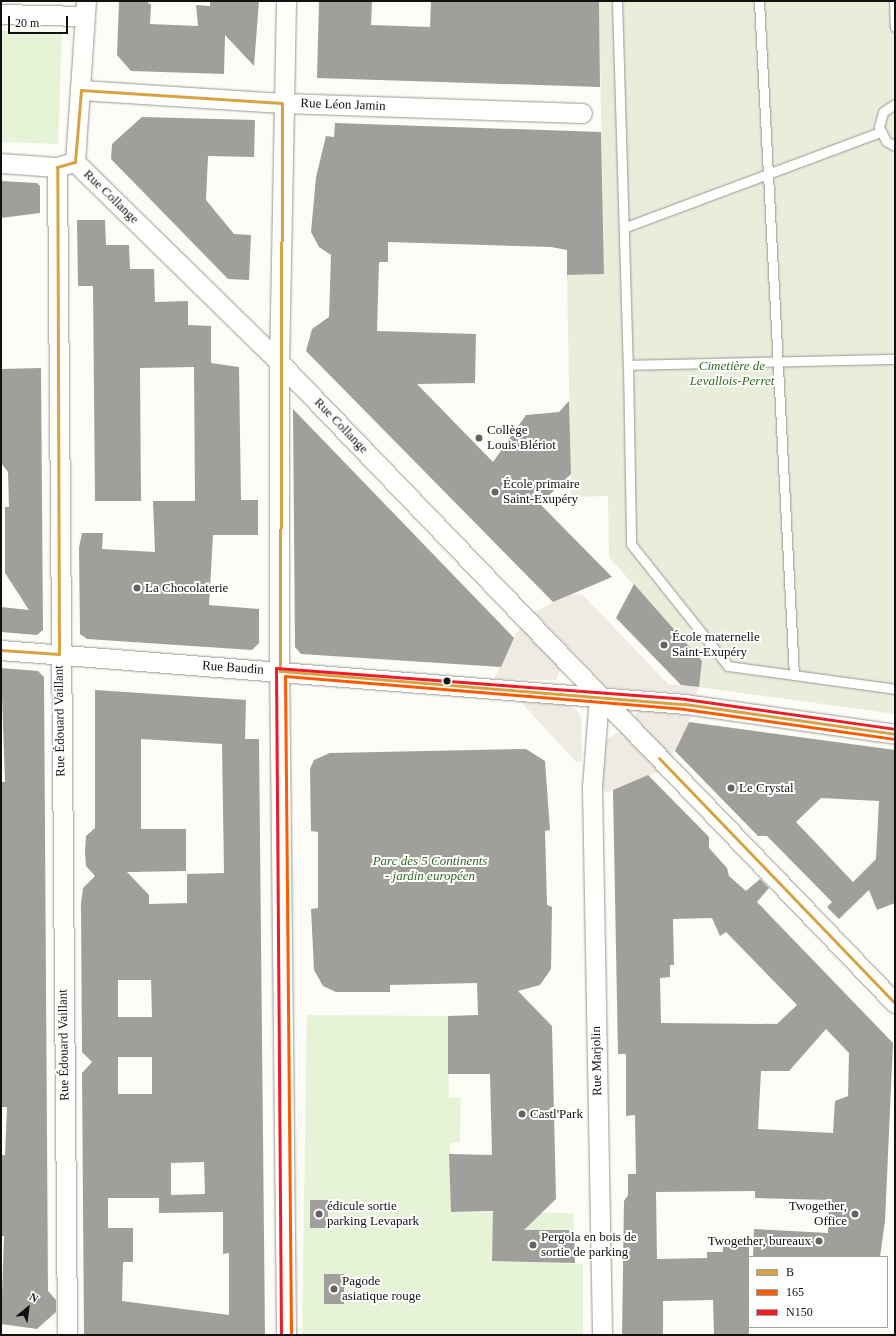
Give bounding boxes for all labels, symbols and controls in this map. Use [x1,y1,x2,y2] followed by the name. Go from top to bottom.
[10,8,70,34] scale bar
[15,16,39,30] text: 20 m
[300,96,386,114] street label: Rue Léon Jamin
[80,167,142,227] street label: Rue Collange
[690,359,774,390] park label: Cimetière de Levallois-Perret
[311,395,371,457] street label: Rue Collange
[487,423,556,454] place label: Collège Louis Blériot
[474,433,484,443] marker: Collège Louis Blériot
[503,477,580,508] place label: École primaire Saint-Exupéry
[490,487,500,497] marker: École primaire Saint-Exupéry
[145,580,228,596] place label: La Chocolaterie
[132,583,142,593] marker: La Chocolaterie
[672,630,760,661] place label: École maternelle Saint-Exupéry
[659,640,669,650] marker: École maternelle Saint-Exupéry
[202,658,264,678] street label: Rue Baudin
[51,665,69,777] street label: Rue Édouard Vaillant
[442,676,452,686] unlabelled marker
[739,780,794,796] place label: Le Crystal
[726,783,736,793] marker: Le Crystal
[373,854,487,885] park label: Parc des 5 Continents - jardin européen
[55,989,73,1101] street label: Rue Édouard Vaillant
[589,1026,605,1096] street label: Rue Marjolin
[530,1106,583,1122] place label: Castl'Park
[517,1109,527,1119] marker: Castl'Park
[327,1199,419,1230] place label: édicule sortie parking Levapark
[789,1199,847,1230] place label: Twogether, Office
[314,1209,324,1219] marker: édicule sortie parking Levapark
[850,1209,860,1219] marker: Twogether, Office
[541,1230,636,1261] place label: Pergola en bois de sortie de parking
[708,1233,811,1249] place label: Twogether, bureaux
[814,1236,824,1246] marker: Twogether, bureaux
[528,1240,538,1250] marker: Pergola en bois de sortie de parking
[748,1256,888,1328] legend
[786,1265,794,1279] text: B
[342,1274,421,1305] place label: Pagode asiatique rouge
[329,1284,339,1294] marker: Pagode asiatique rouge
[786,1285,804,1299] text: 165
[8,1288,48,1328] north arrow
[27,1290,40,1305] text: N
[786,1305,813,1319] text: N150

